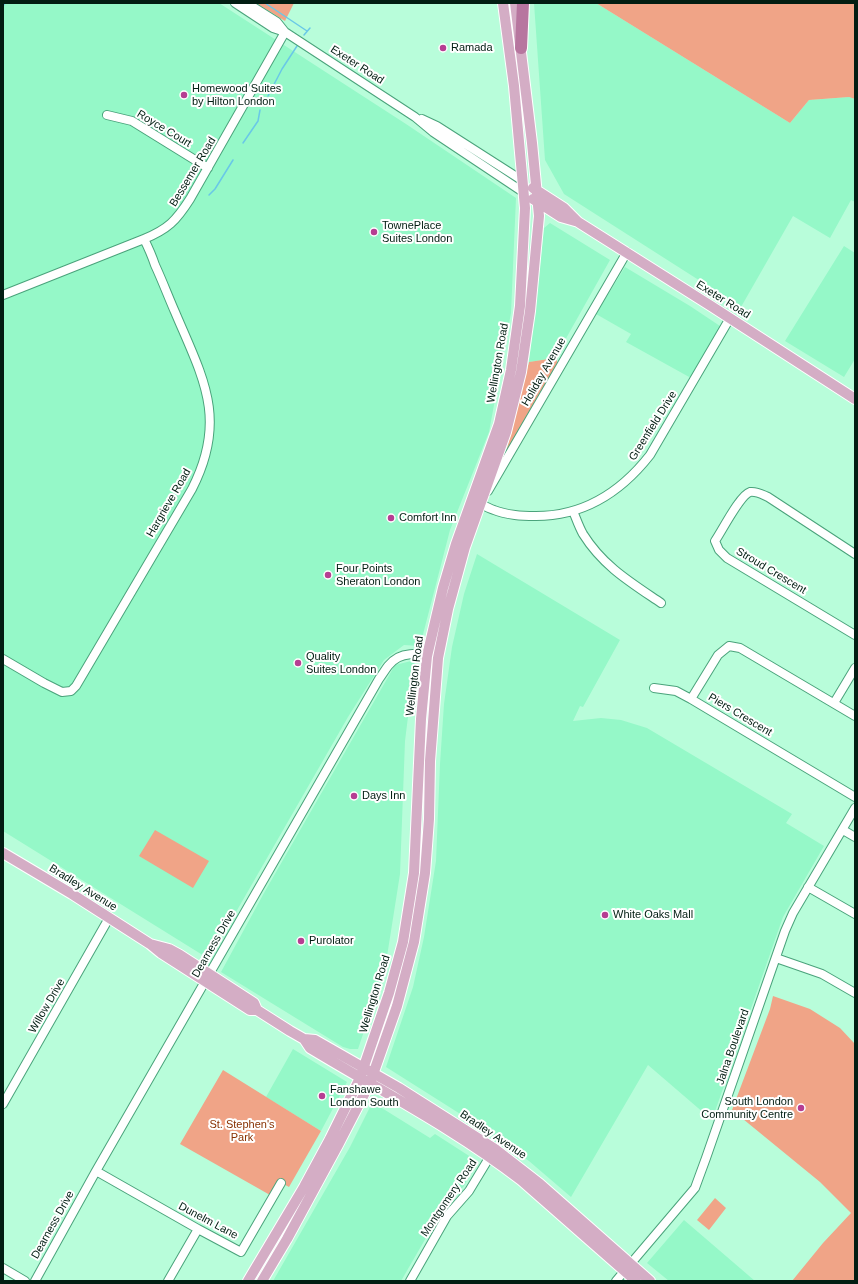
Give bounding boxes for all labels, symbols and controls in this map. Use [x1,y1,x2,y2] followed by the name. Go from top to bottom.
[451,41,493,55] place label: Ramada
[328,43,386,87] street label: Exeter Road
[438,43,448,53] marker: Ramada
[192,82,281,108] place label: Homewood Suites by Hilton London
[179,90,189,100] marker: Homewood Suites by Hilton London
[134,108,194,150] street label: Royce Court
[167,135,219,209] street label: Bessemer Road
[382,219,452,245] place label: TownePlace Suites London
[369,227,379,237] marker: TownePlace Suites London
[694,278,752,322] street label: Exeter Road
[485,322,511,404] street label: Wellington Road
[519,335,569,409] street label: Holiday Avenue
[626,389,680,463] street label: Greenfield Drive
[144,466,194,540] street label: Hargrieve Road
[399,511,456,525] place label: Comfort Inn
[386,513,396,523] marker: Comfort Inn
[734,545,808,597] street label: Stroud Crescent
[336,562,420,588] place label: Four Points Sheraton London
[323,570,333,580] marker: Four Points Sheraton London
[404,635,426,717] street label: Wellington Road
[306,650,376,676] place label: Quality Suites London
[293,658,303,668] marker: Quality Suites London
[706,691,774,739] street label: Piers Crescent
[362,789,405,803] place label: Days Inn
[349,791,359,801] marker: Days Inn
[47,862,119,914] street label: Bradley Avenue
[189,908,239,980] street label: Dearness Drive
[613,908,693,922] place label: White Oaks Mall
[600,910,610,920] marker: White Oaks Mall
[309,934,354,948] place label: Purolator
[296,936,306,946] marker: Purolator
[357,954,393,1034] street label: Wellington Road
[26,977,68,1035] street label: Willow Drive
[714,1008,752,1086] street label: Jalna Boulevard
[330,1083,399,1109] place label: Fanshawe London South
[317,1091,327,1101] marker: Fanshawe London South
[701,1095,793,1121] place label: South London Community Centre
[796,1103,806,1113] marker: South London Community Centre
[457,1108,529,1162] street label: Bradley Avenue
[209,1118,275,1144] park label: St. Stephen's Park
[418,1157,480,1239] street label: Montgomery Road
[29,1189,77,1261] street label: Dearness Drive
[176,1200,240,1242] street label: Dunelm Lane

